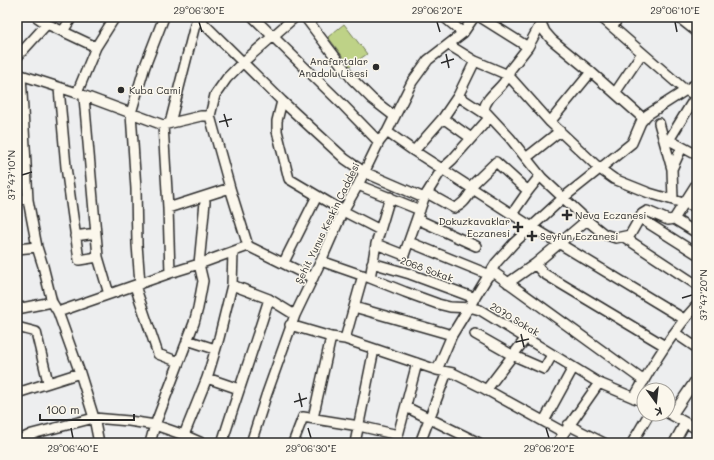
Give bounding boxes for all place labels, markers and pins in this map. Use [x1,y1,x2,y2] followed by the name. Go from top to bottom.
[299,54,368,80] place label: Anafartalar Anadolu Lisesi
[371,62,381,72] marker: Anafartalar Anadolu Lisesi
[129,83,181,97] place label: Kuba Cami
[116,85,126,95] marker: Kuba Cami
[575,208,646,222] place label: Neva Eczanesi
[562,210,572,220] marker: Neva Eczanesi
[439,214,510,240] place label: Dokuzkavaklar Eczanesi
[513,222,523,232] marker: Dokuzkavaklar Eczanesi
[540,229,618,243] place label: Seyfun Eczanesi
[527,231,537,241] marker: Seyfun Eczanesi

